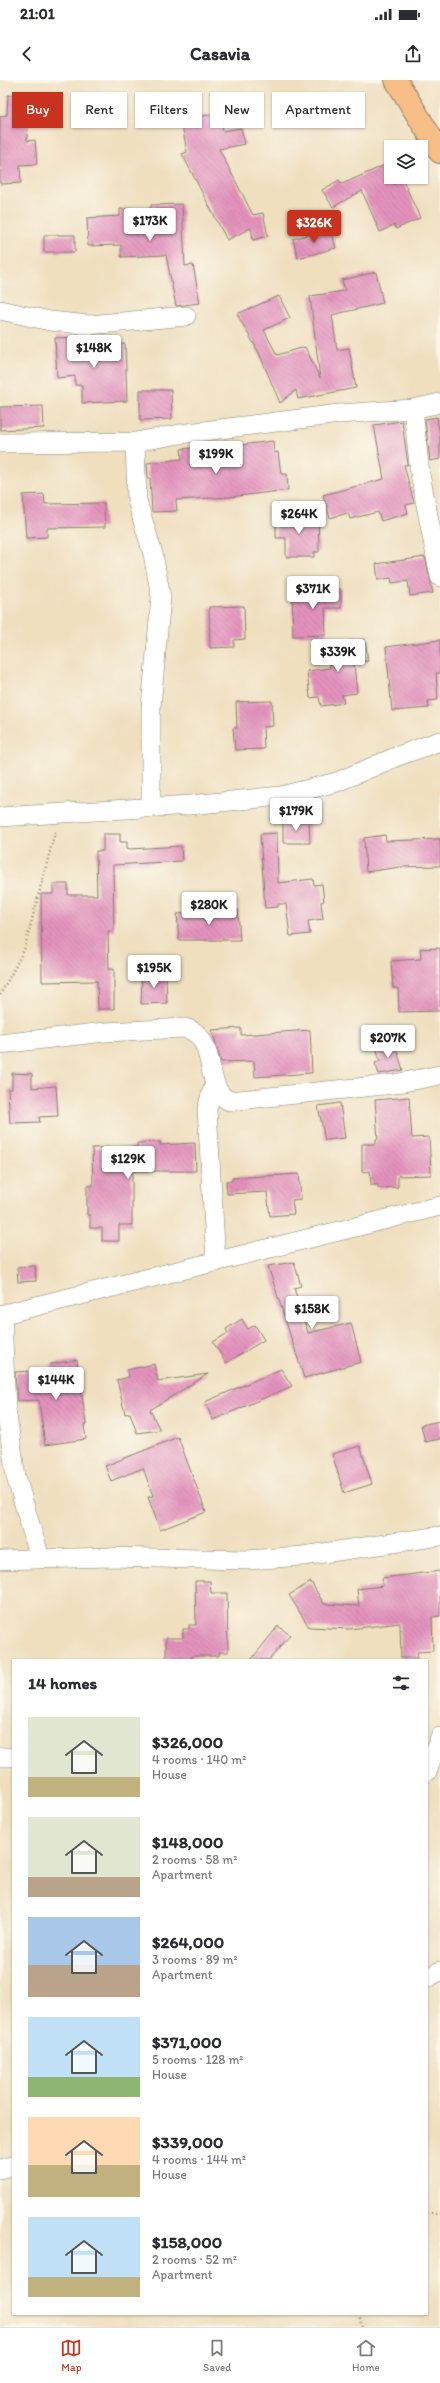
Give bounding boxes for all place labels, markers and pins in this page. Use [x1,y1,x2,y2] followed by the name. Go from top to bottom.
[122,208,178,242] pin: $173K
[286,210,342,244] pin: $326K
[66,335,122,369] pin: $148K
[188,441,244,475] pin: $199K
[271,501,327,535] pin: $264K
[285,576,341,610] pin: $371K
[310,639,366,673] pin: $339K
[268,798,324,832] pin: $179K
[181,892,237,926] pin: $280K
[126,955,182,989] pin: $195K
[360,1025,416,1059] pin: $207K
[100,1146,156,1180] pin: $129K
[284,1296,340,1330] pin: $158K
[28,1367,84,1401] pin: $144K

